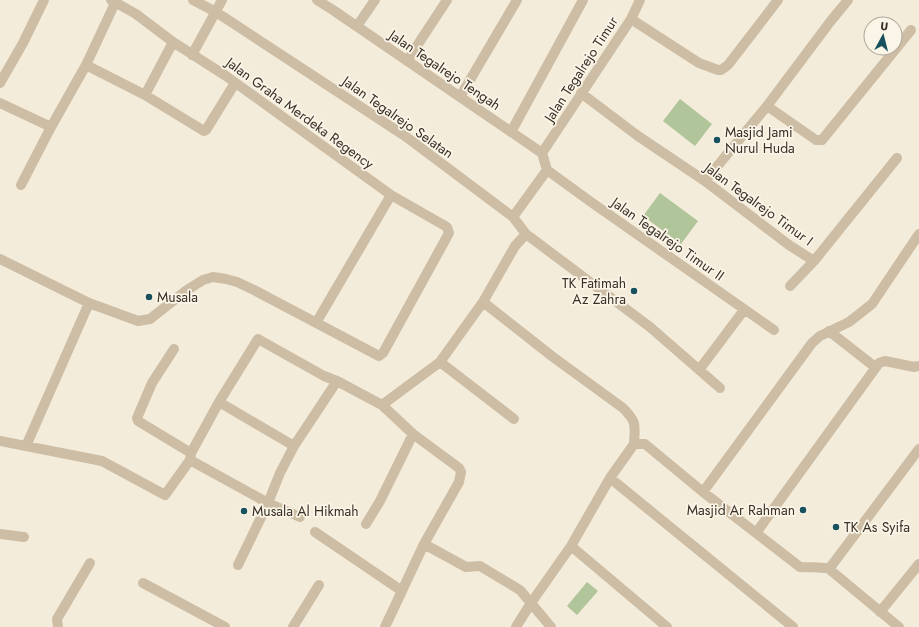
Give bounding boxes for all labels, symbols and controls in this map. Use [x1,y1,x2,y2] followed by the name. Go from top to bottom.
[538,12,623,127] street label: Jalan Tegalrejo Timur
[863,16,903,56] north arrow
[879,18,889,34] text: U
[384,24,505,115] street label: Jalan Tegalrejo Tengah
[220,51,379,174] street label: Jalan Graha Merdeka Regency
[337,70,458,163] street label: Jalan Tegalrejo Selatan
[725,122,795,158] place label: Masjid Jami Nurul Huda
[712,135,722,145] marker: Masjid Jami Nurul Huda
[699,157,817,250] street label: Jalan Tegalrejo Timur I
[606,191,728,285] street label: Jalan Tegalrejo Timur II
[562,273,626,309] place label: TK Fatimah Az Zahra
[629,286,639,296] marker: TK Fatimah Az Zahra
[157,287,198,307] place label: Musala
[144,292,154,302] marker: Musala
[687,500,795,520] place label: Masjid Ar Rahman
[252,501,359,521] place label: Musala Al Hikmah
[798,505,808,515] marker: Masjid Ar Rahman
[239,506,249,516] marker: Musala Al Hikmah
[844,517,910,537] place label: TK As Syifa
[831,522,841,532] marker: TK As Syifa

